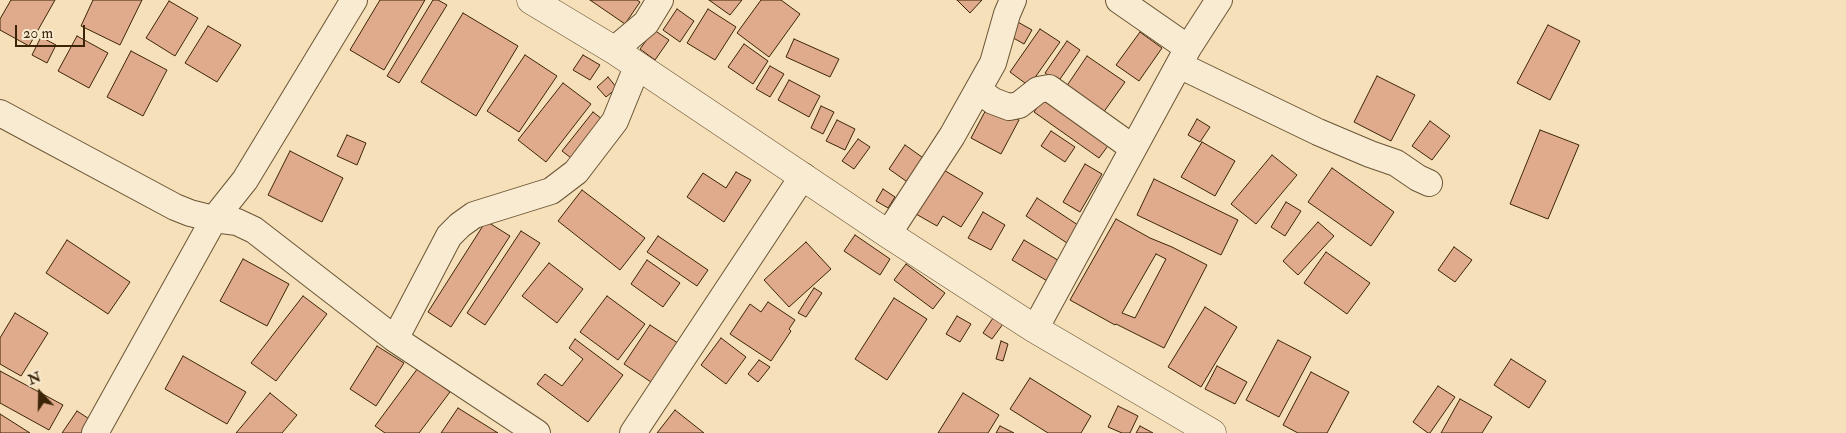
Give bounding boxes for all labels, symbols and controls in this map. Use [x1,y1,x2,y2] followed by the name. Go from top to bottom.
[18,15,88,47] scale bar
[23,24,53,43] text: 20 m
[15,368,65,418] north arrow
[26,368,43,389] text: N

